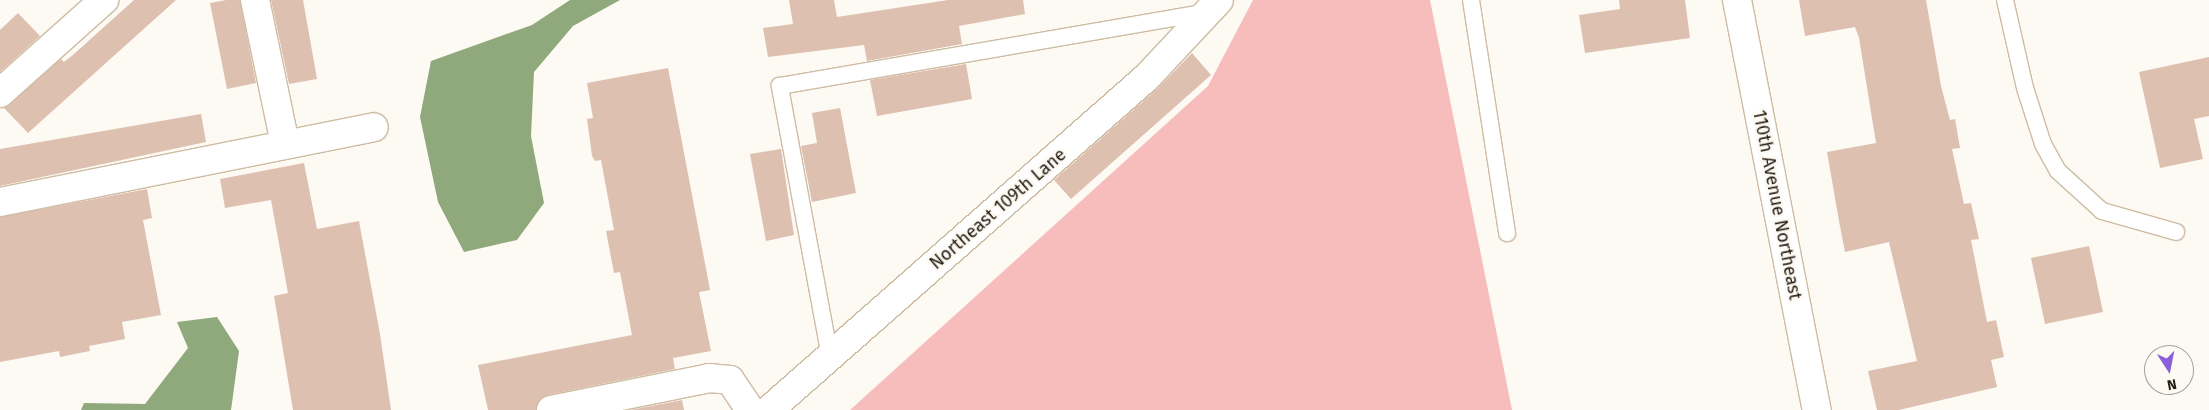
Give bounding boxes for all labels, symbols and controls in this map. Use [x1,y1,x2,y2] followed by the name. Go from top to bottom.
[1748,108,1806,302] street label: 110th Avenue Northeast
[925,144,1071,274] street label: Northeast 109th Lane
[2144,345,2194,395] north arrow
[2166,375,2178,393] text: N

